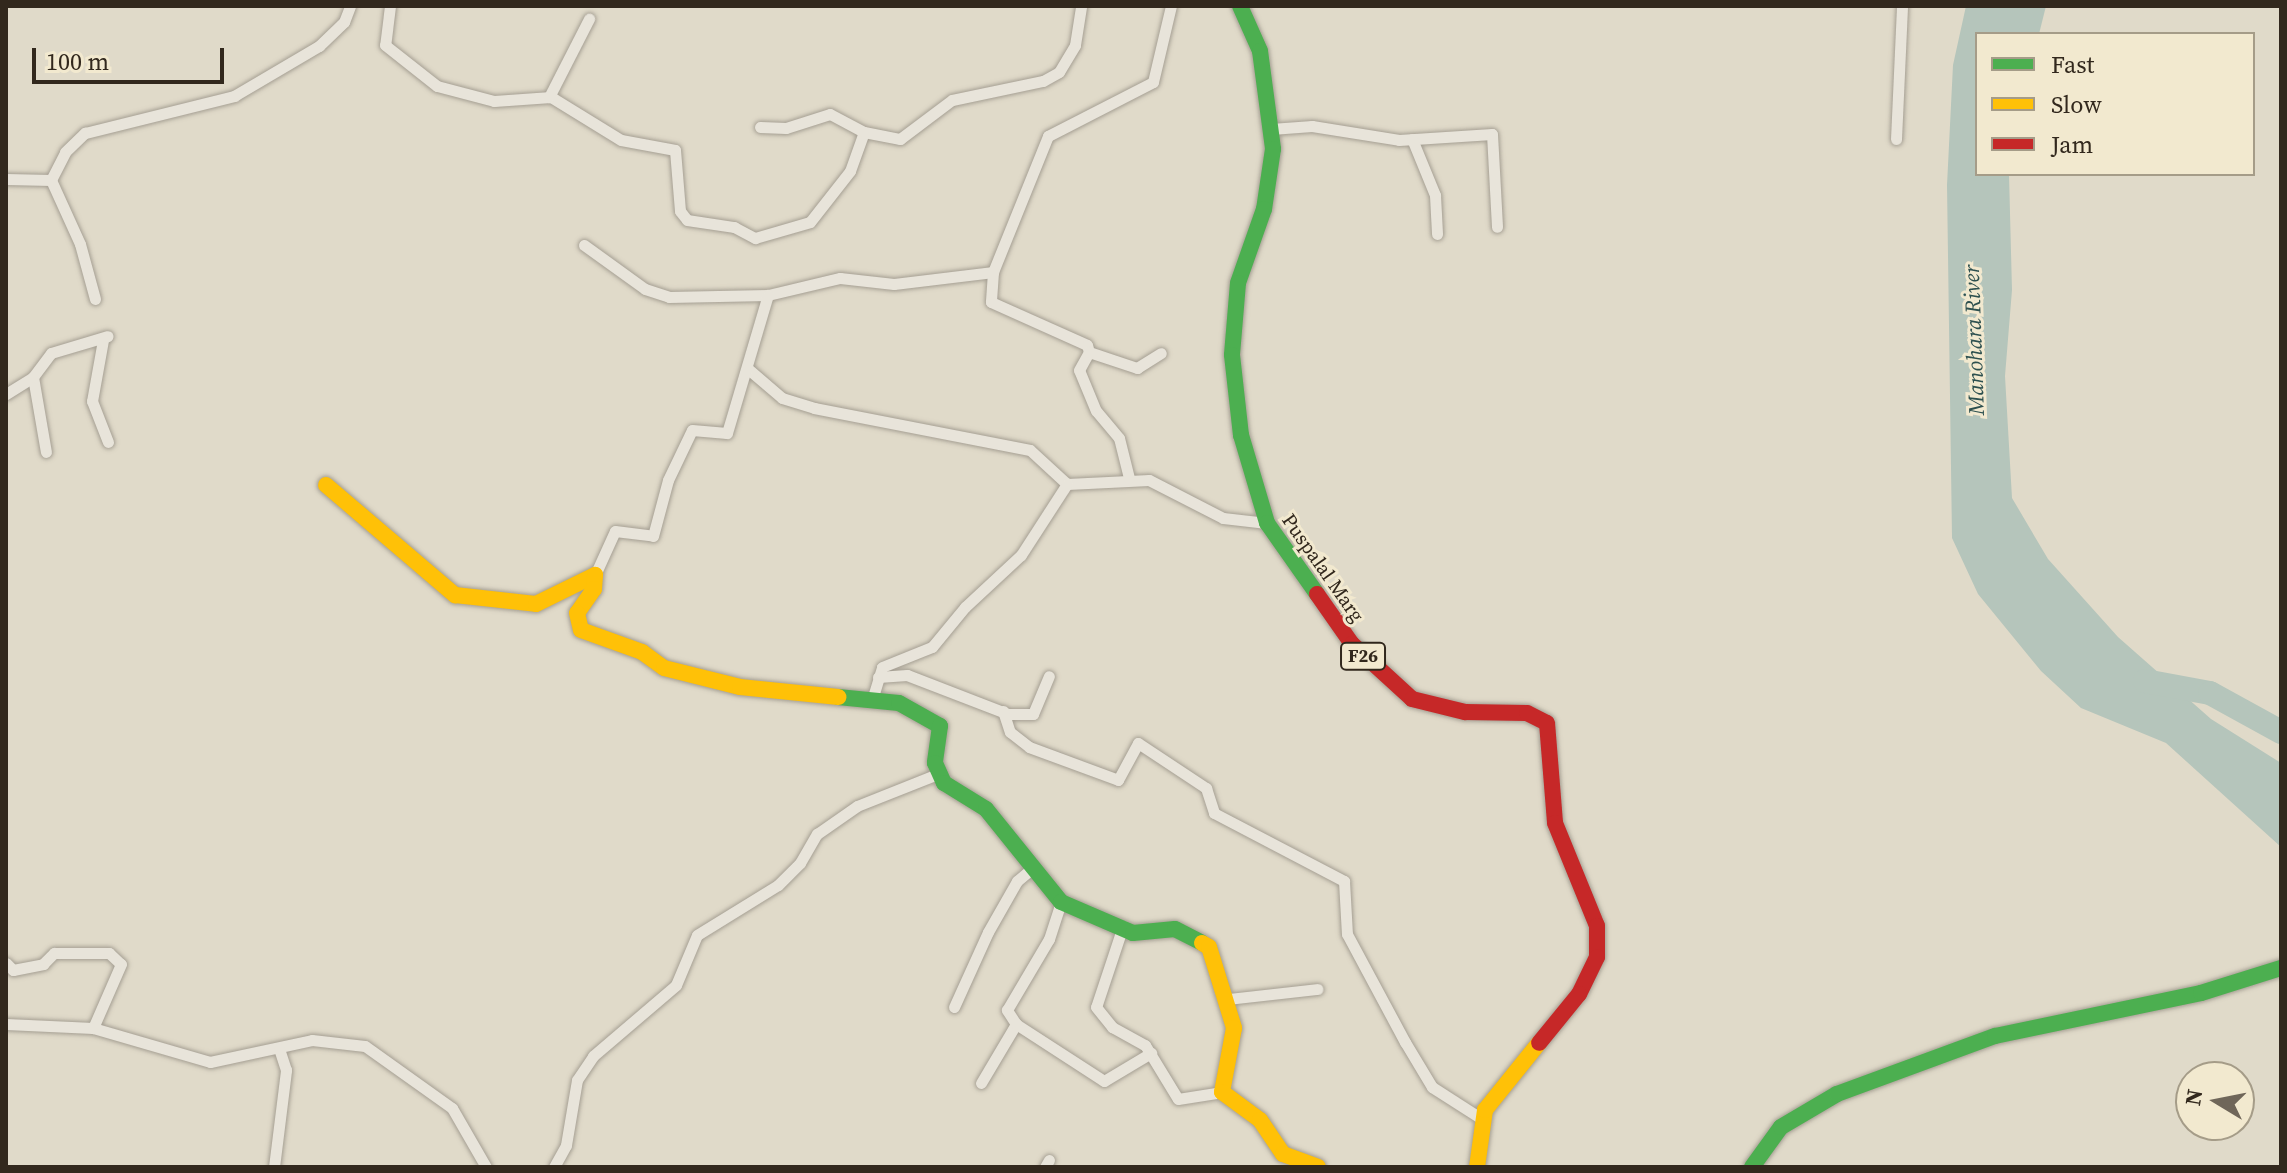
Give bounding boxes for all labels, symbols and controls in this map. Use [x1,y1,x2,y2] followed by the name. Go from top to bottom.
[36,32,228,82] scale bar
[1975,32,2255,176] legend
[46,45,109,78] text: 100 m
[2051,48,2094,81] text: Fast
[2051,88,2102,121] text: Slow
[2051,128,2093,161] text: Jam
[1958,264,1990,416] water label: Manohara River
[1277,509,1369,627] street label: Puspalal Marg
[1339,642,1387,670] road number: F26
[2175,1061,2255,1141] north arrow
[2177,1087,2209,1108] text: N

